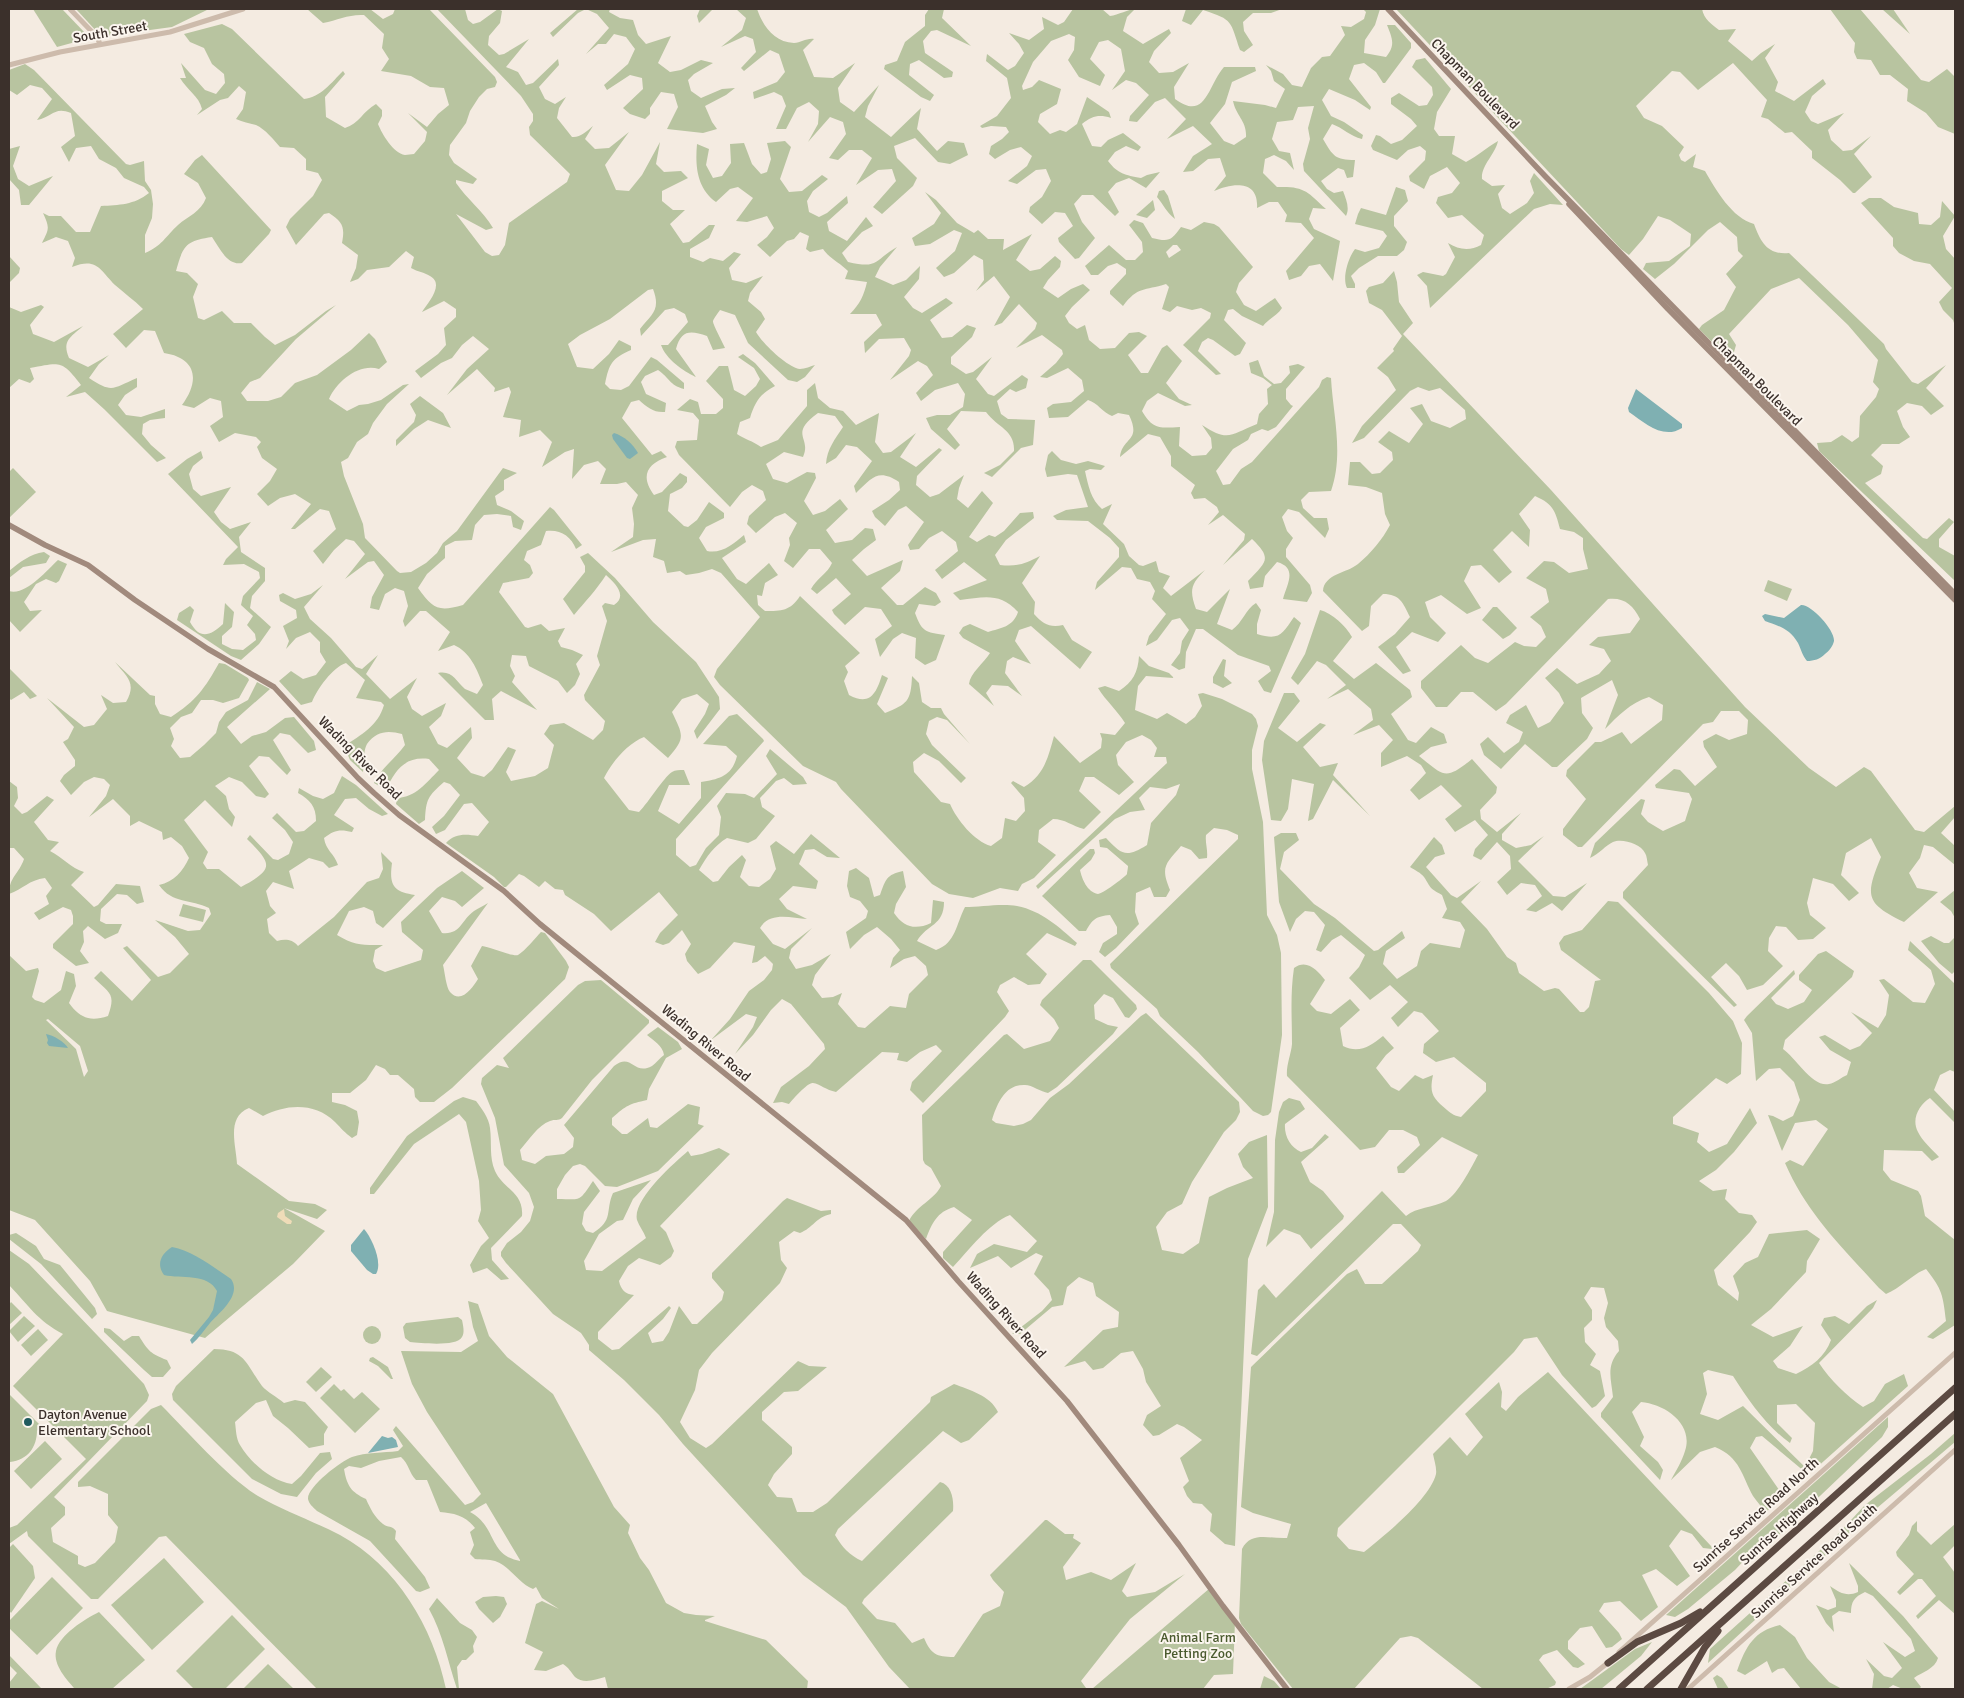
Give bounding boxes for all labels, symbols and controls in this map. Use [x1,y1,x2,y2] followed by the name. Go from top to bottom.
[72,17,148,47] street label: South Street
[1427,35,1523,133] street label: Chapman Boulevard
[1709,333,1805,429] street label: Chapman Boulevard
[315,713,405,803] street label: Wading River Road
[658,1001,754,1085] street label: Wading River Road
[962,1268,1050,1362] street label: Wading River Road
[38,1406,151,1439] place label: Dayton Avenue Elementary School
[22,1416,34,1428] marker: Dayton Avenue Elementary School
[1690,1454,1822,1576] street label: Sunrise Service Road North
[1736,1489,1822,1569] street label: Sunrise Highway
[1747,1500,1881,1622] street label: Sunrise Service Road South
[1160,1629,1236,1662] park label: Animal Farm Petting Zoo

